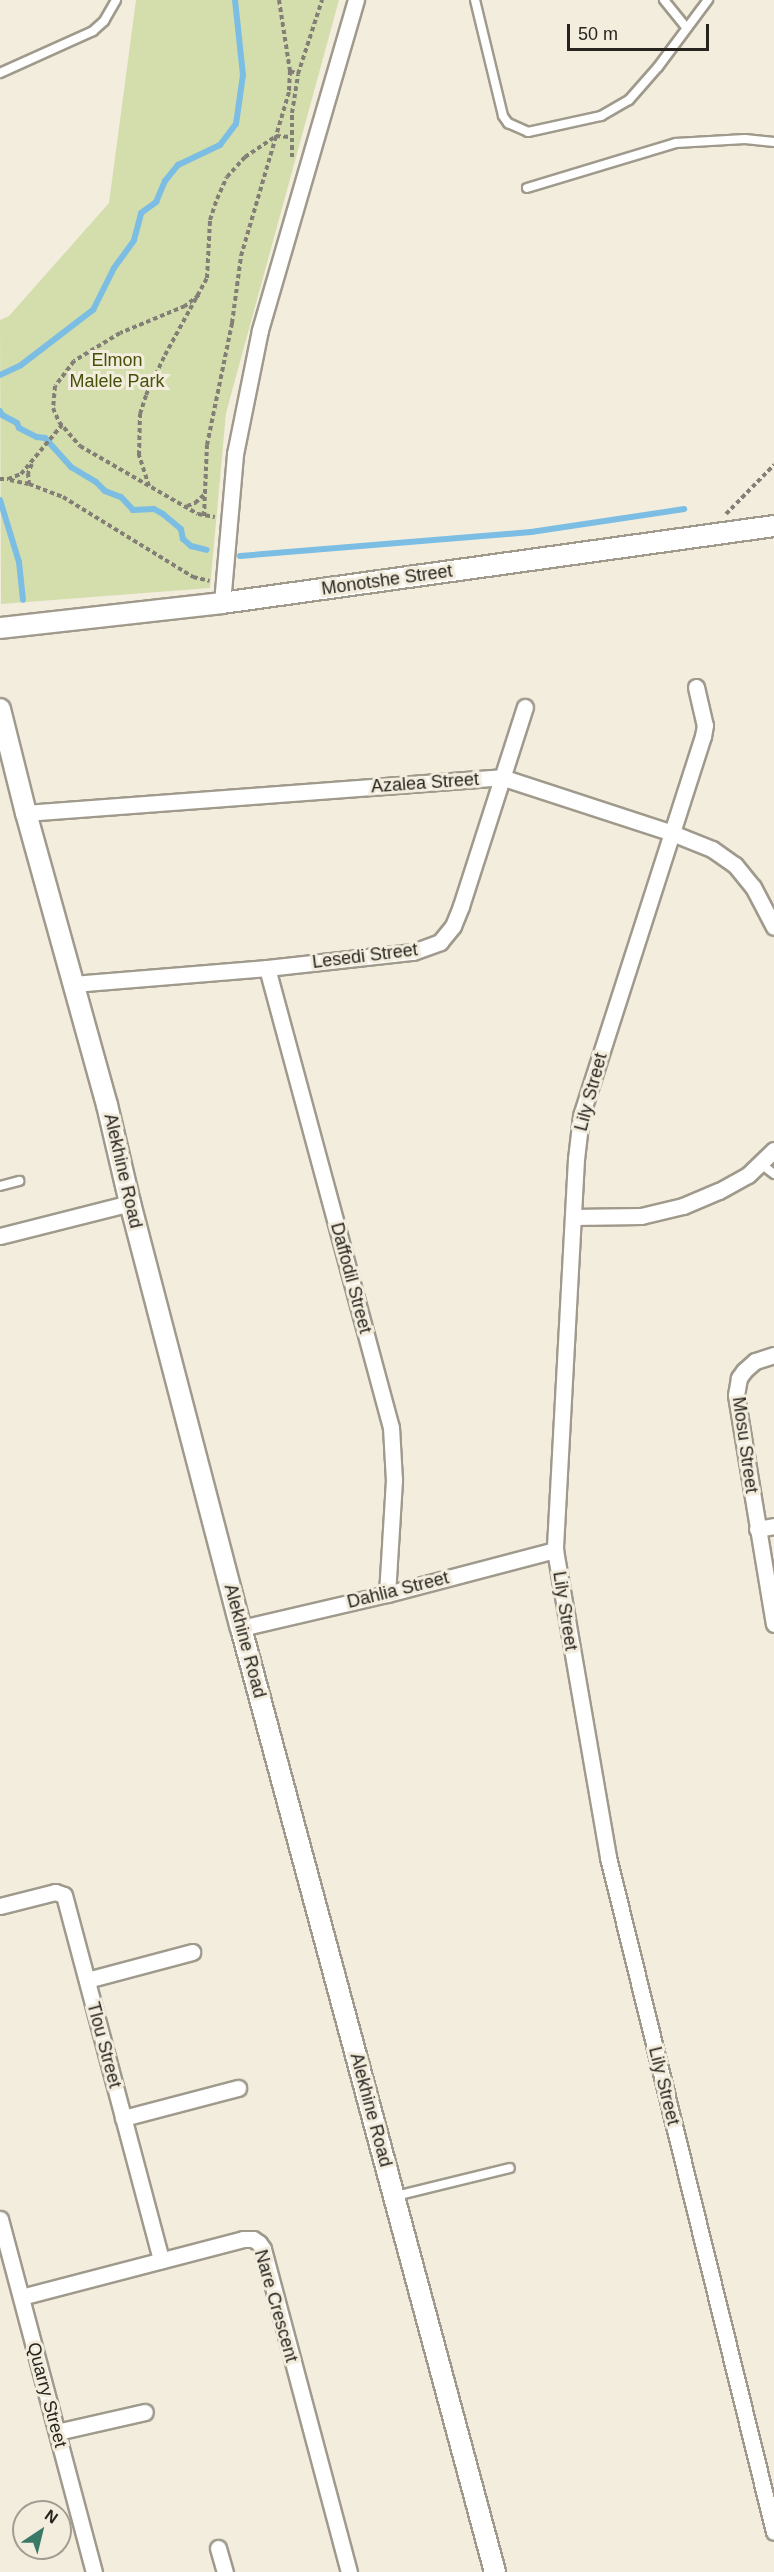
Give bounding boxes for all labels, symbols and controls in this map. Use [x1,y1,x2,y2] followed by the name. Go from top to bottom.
[570,12,712,50] scale bar
[578,24,618,44] text: 50 m
[69,350,165,392] park label: Elmon Malele Park
[320,560,454,600] street label: Monotshe Street
[370,768,480,798] street label: Azalea Street
[311,939,419,973] street label: Lesedi Street
[570,1051,612,1133] street label: Lily Street
[99,1112,147,1230] street label: Alekhine Road
[326,1220,376,1336] street label: Daffodil Street
[728,1395,762,1495] street label: Mosu Street
[345,1567,451,1613] street label: Dahlia Street
[548,1570,582,1652] street label: Lily Street
[219,1582,271,1700] street label: Alekhine Road
[82,2000,126,2090] street label: Tlou Street
[644,2045,684,2127] street label: Lily Street
[345,2051,397,2169] street label: Alekhine Road
[250,2247,302,2365] street label: Nare Crescent
[23,2340,71,2450] street label: Quarry Street
[12,2500,72,2560] north arrow
[42,2506,61,2527] text: N

